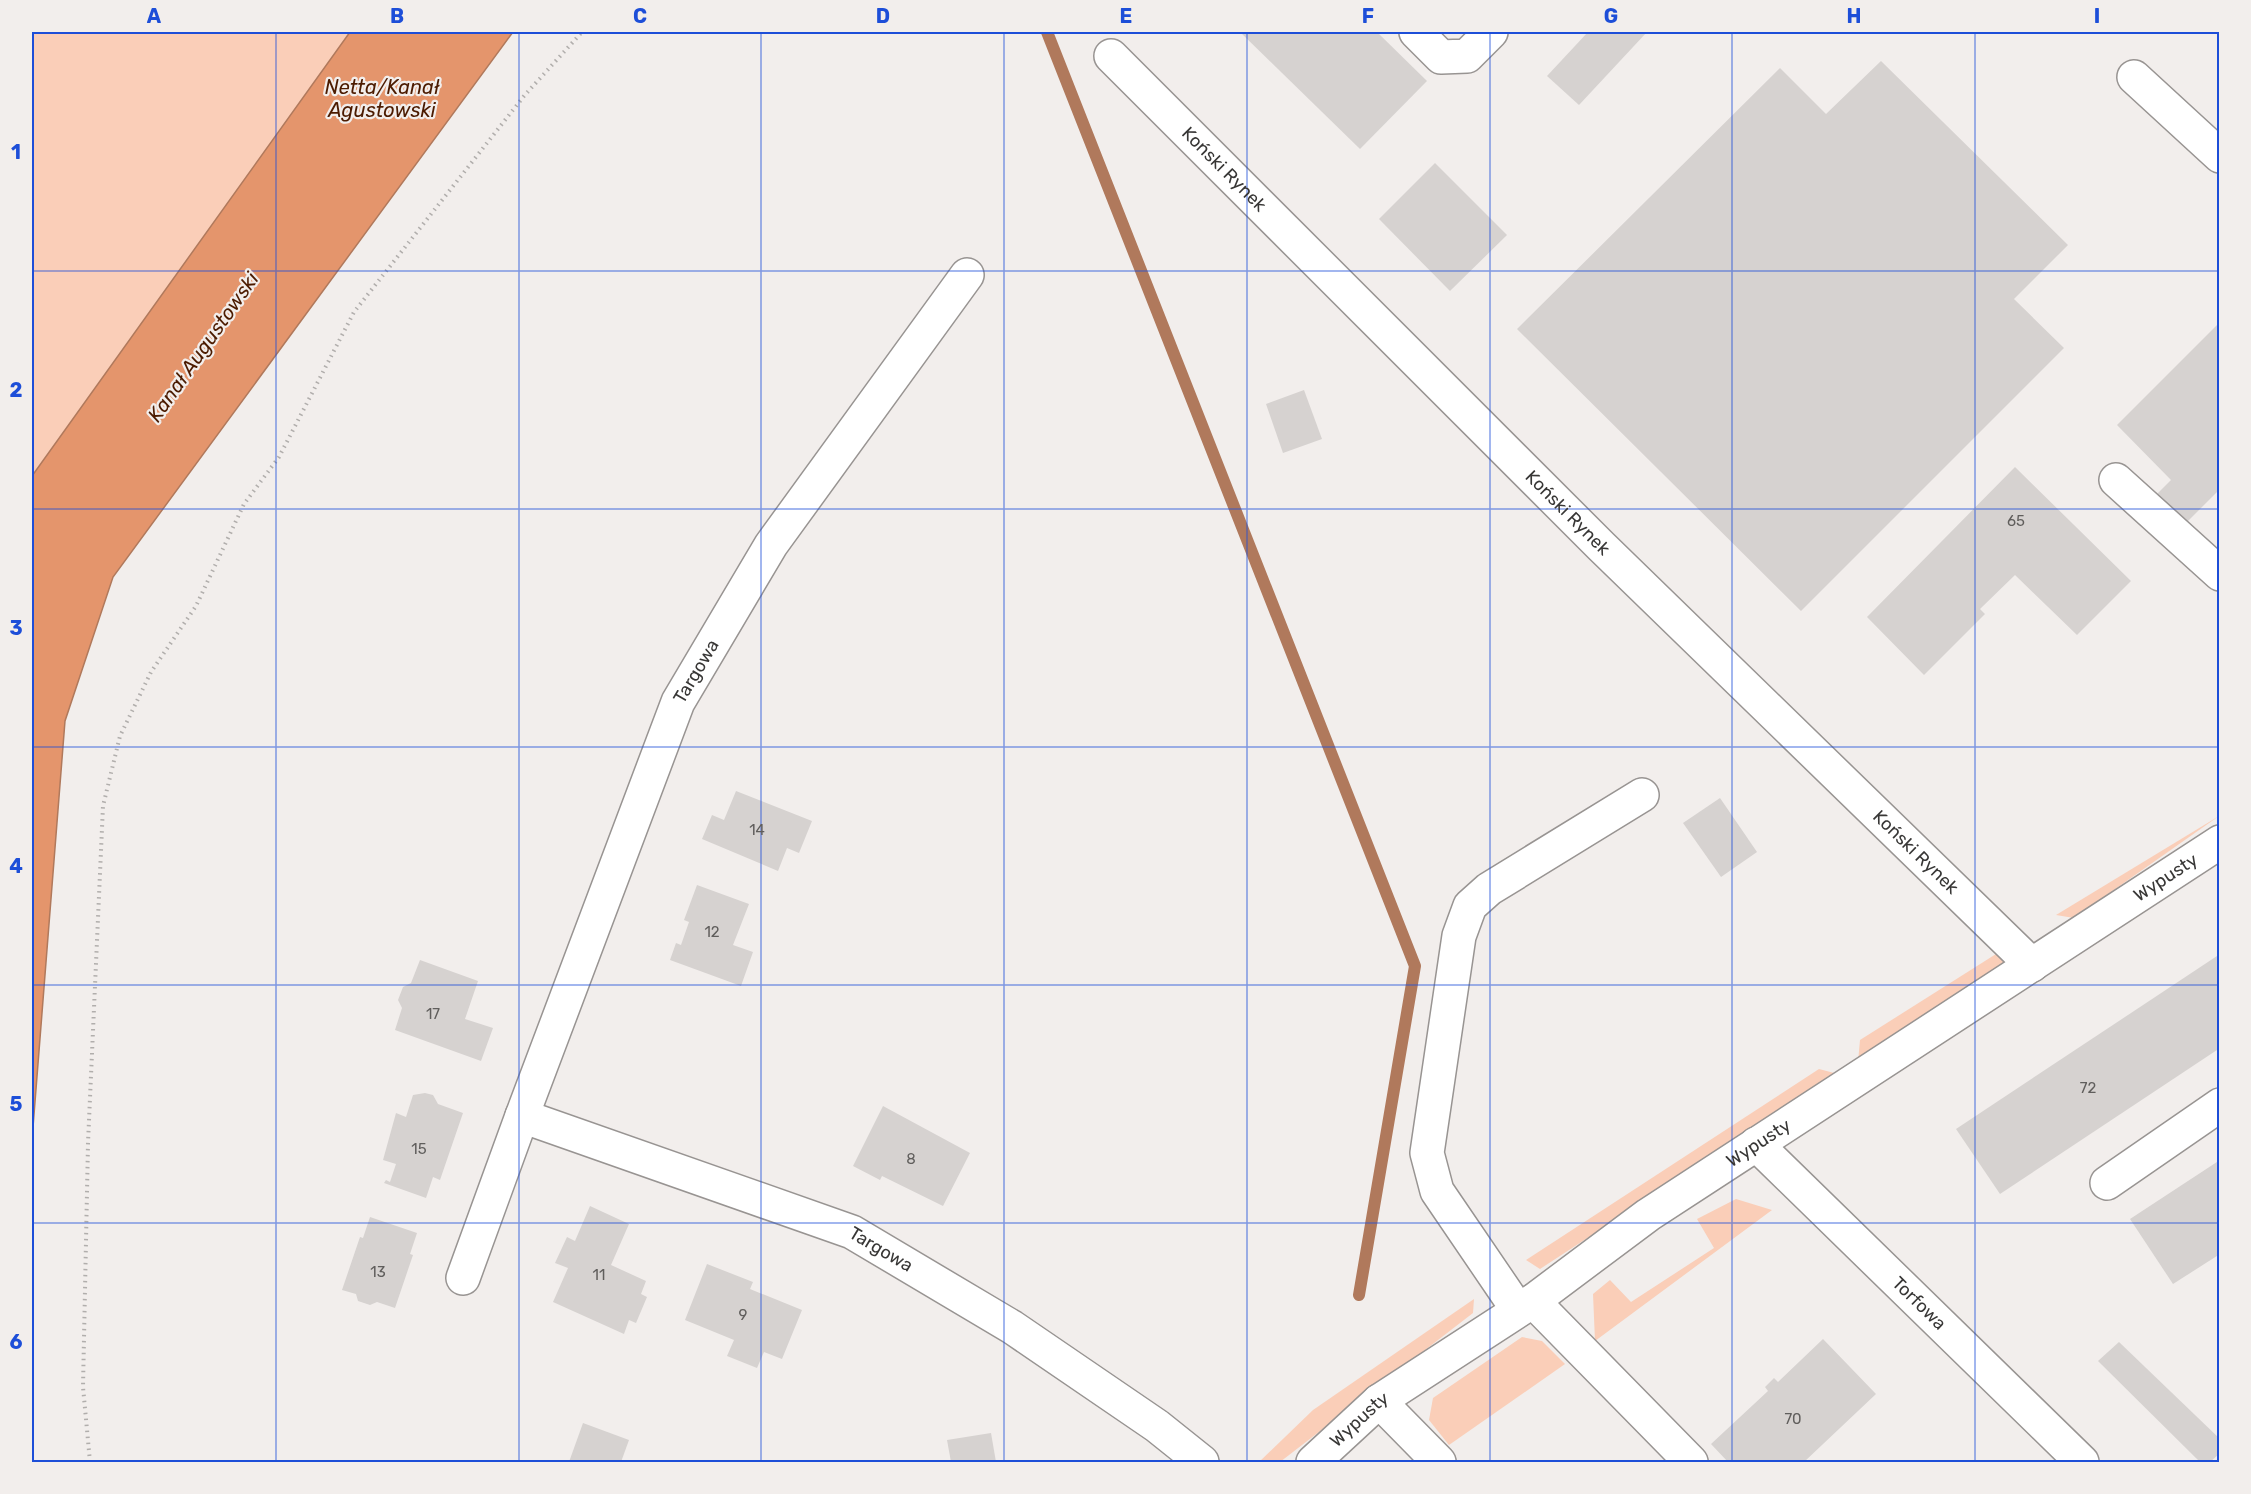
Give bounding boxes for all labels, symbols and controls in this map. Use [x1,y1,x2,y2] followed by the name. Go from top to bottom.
[147,4,162,28] text: A
[390,4,404,28] text: B
[633,4,647,28] text: C
[876,4,890,28] text: D
[1120,4,1132,28] text: E
[1362,4,1374,28] text: F
[1604,4,1618,28] text: G
[1847,4,1861,28] text: H
[2094,4,2100,28] text: I
[325,75,440,122] water label: Netta/Kanał Agustowski
[1177,122,1272,217] street label: Koński Rynek
[11,140,21,164] text: 1
[142,267,264,426] water label: Kanał Augustowski
[10,378,23,402] text: 2
[1521,466,1615,560] street label: Koński Rynek
[2007,512,2025,530] house number: 65
[9,616,23,640] text: 3
[669,636,724,707] street label: Targowa
[1868,806,1964,899] street label: Koński Rynek
[749,821,765,839] house number: 14
[2129,849,2202,906] street label: Wypusty
[9,854,23,878] text: 4
[704,923,720,941] house number: 12
[426,1005,440,1023] house number: 17
[2080,1079,2096,1097] house number: 72
[10,1092,23,1116] text: 5
[1722,1114,1795,1172] street label: Wypusty
[411,1140,427,1158] house number: 15
[906,1150,916,1168] house number: 8
[845,1222,917,1277] street label: Targowa
[370,1263,386,1281] house number: 13
[593,1266,605,1284] house number: 11
[1888,1272,1951,1334] street label: Torfowa
[739,1306,748,1324] house number: 9
[9,1330,23,1354] text: 6
[1325,1387,1393,1452] street label: Wypusty
[1784,1410,1802,1428] house number: 70

